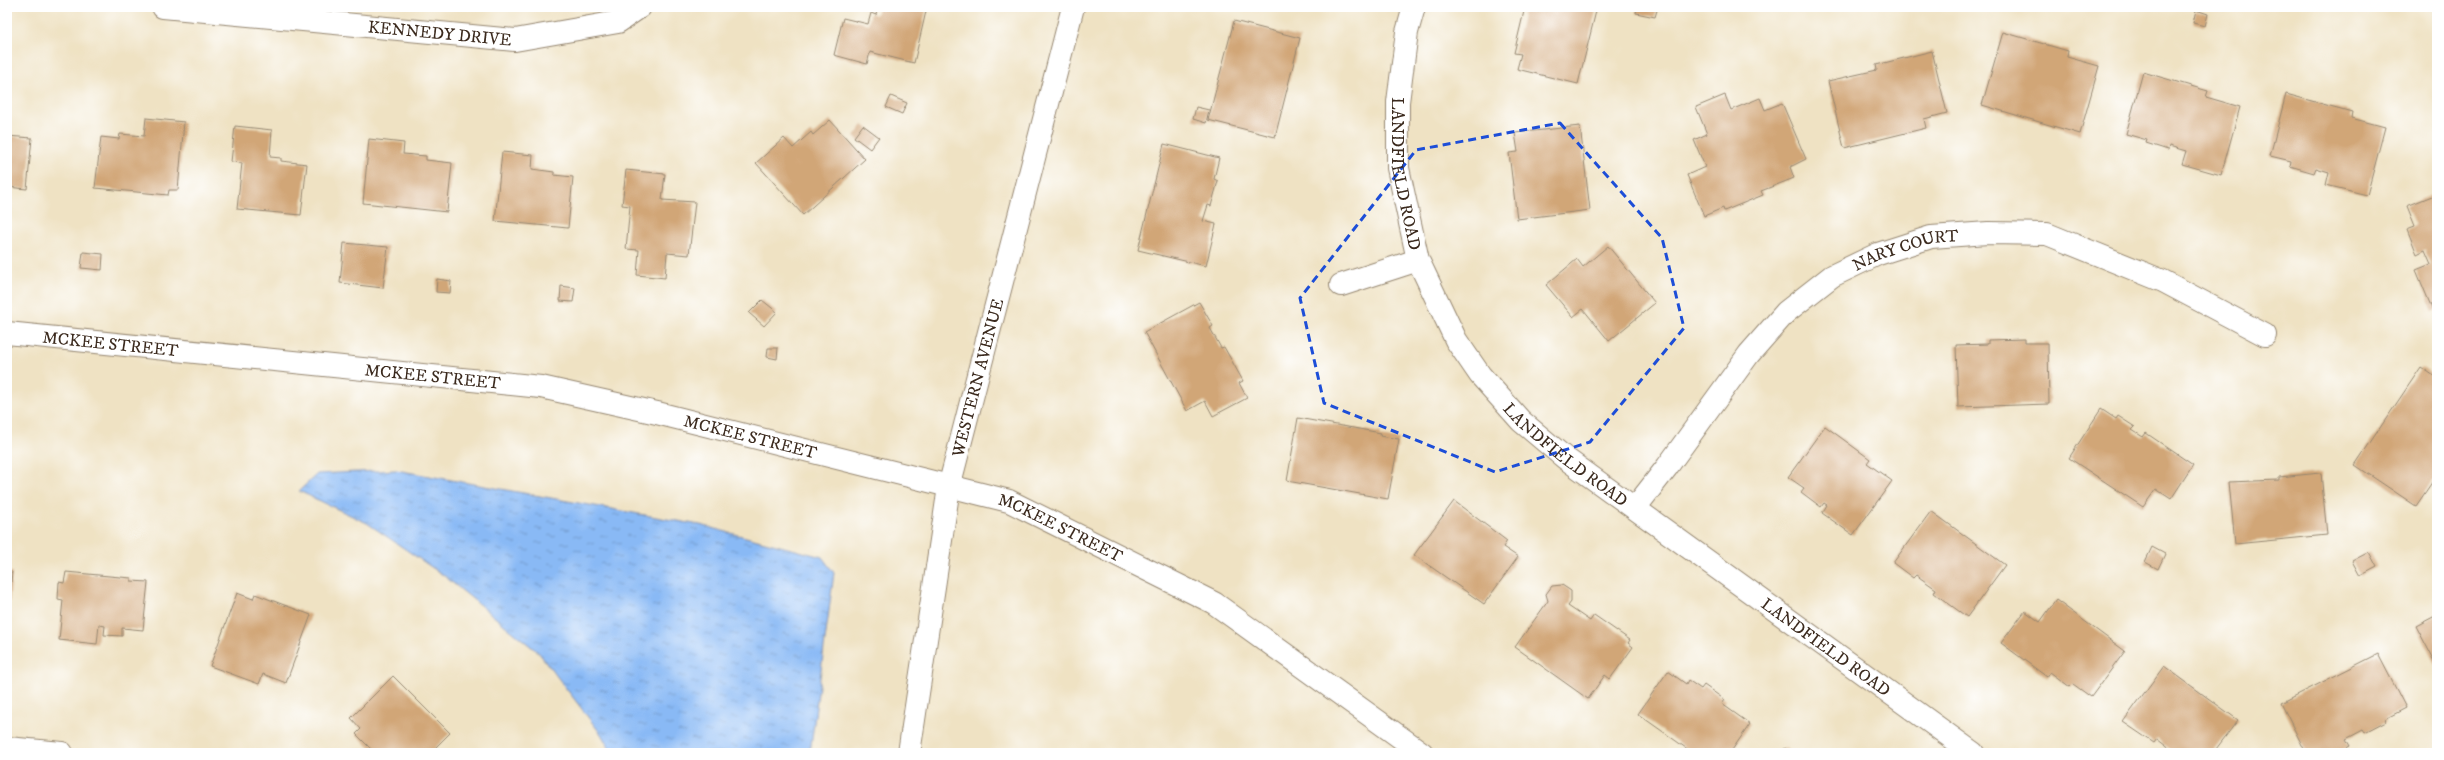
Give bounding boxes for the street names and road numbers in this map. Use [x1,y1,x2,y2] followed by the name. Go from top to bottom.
[367,16,513,52] street label: KENNEDY DRIVE
[1386,97,1426,252] street label: LANDFIELD ROAD
[1849,225,1960,277] street label: NARY COURT
[947,296,1009,460] street label: WESTERN AVENUE
[41,327,179,362] street label: MCKEE STREET
[364,359,502,395] street label: MCKEE STREET
[1498,398,1632,512] street label: LANDFIELD ROAD
[681,410,819,465] street label: MCKEE STREET
[996,489,1126,568] street label: MCKEE STREET
[1756,593,1895,702] street label: LANDFIELD ROAD

